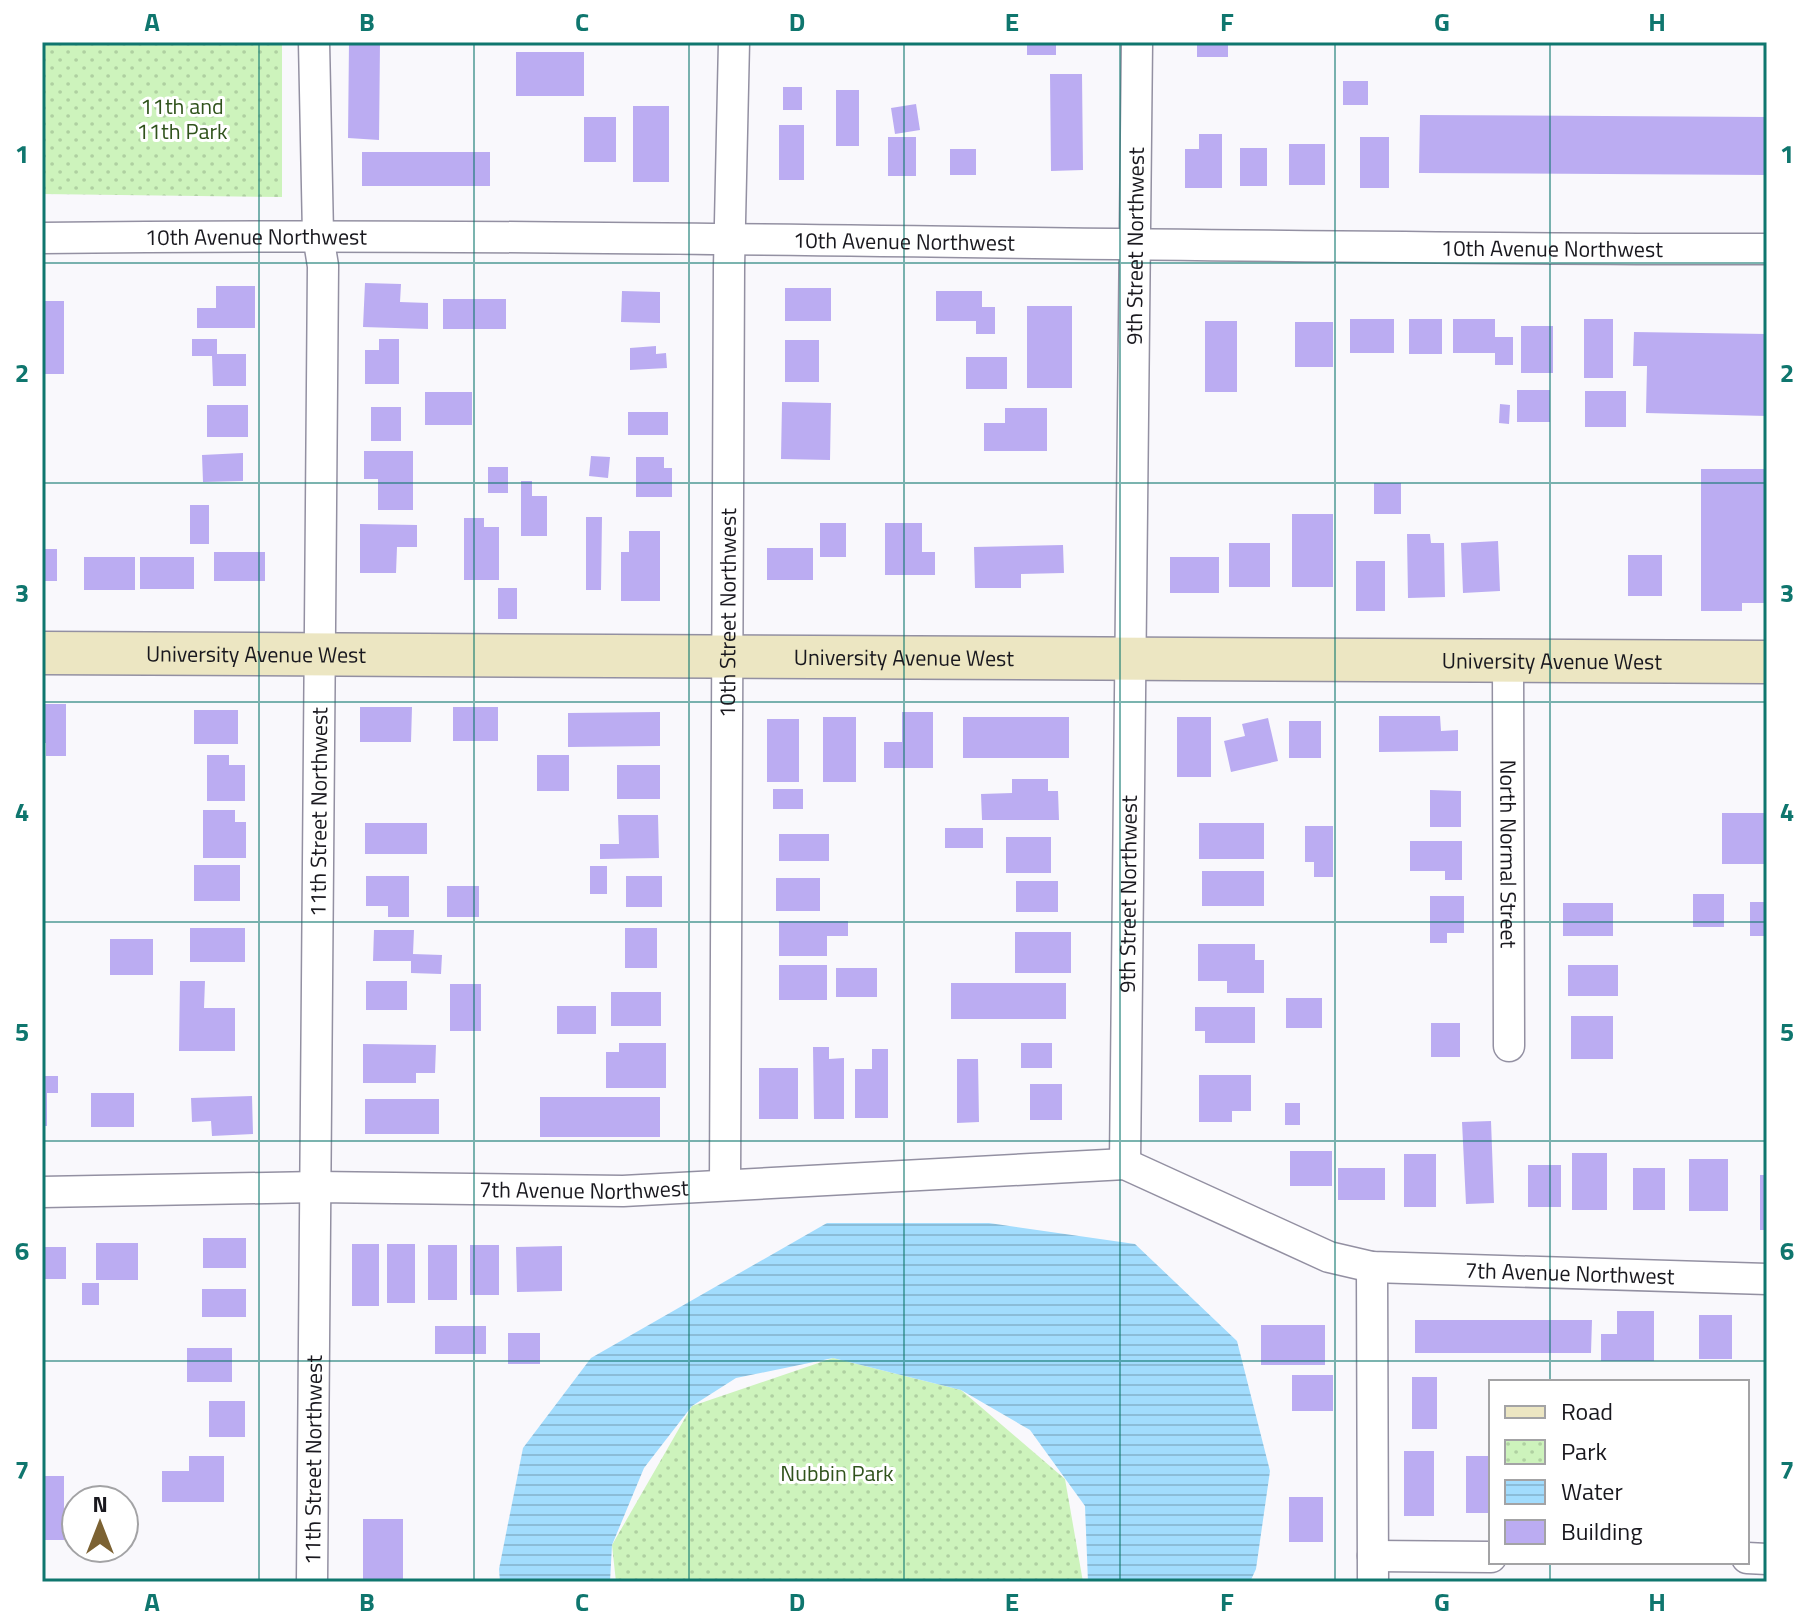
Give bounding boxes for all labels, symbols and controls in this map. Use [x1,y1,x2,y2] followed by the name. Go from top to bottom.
[144,2,160,41] text: A
[359,2,375,41] text: B
[575,2,589,41] text: C
[789,2,805,41] text: D
[1005,2,1019,41] text: E
[1220,2,1234,41] text: F
[1434,2,1450,41] text: G
[1648,2,1666,41] text: H
[136,89,228,148] park label: 11th and 11th Park
[15,134,29,173] text: 1
[1780,134,1794,173] text: 1
[1117,147,1153,345] street label: 9th Street Northwest
[145,219,367,254] street label: 10th Avenue Northwest
[793,223,1015,260] street label: 10th Avenue Northwest
[1441,231,1663,266] street label: 10th Avenue Northwest
[15,353,29,392] text: 2
[1780,353,1794,392] text: 2
[710,508,745,718] street label: 10th Street Northwest
[15,573,29,612] text: 3
[1780,573,1794,612] text: 3
[146,637,366,672] street label: University Avenue West
[794,640,1014,675] street label: University Avenue West
[1442,643,1662,678] street label: University Avenue West
[301,707,336,917] street label: 11th Street Northwest
[1491,760,1526,949] street label: North Normal Street
[15,792,29,831] text: 4
[1780,792,1794,831] text: 4
[1110,795,1146,993] street label: 9th Street Northwest
[15,1012,29,1051] text: 5
[1780,1012,1794,1051] text: 5
[479,1170,690,1208] street label: 7th Avenue Northwest
[15,1231,29,1270] text: 6
[1780,1231,1794,1270] text: 6
[1464,1253,1675,1293] street label: 7th Avenue Northwest
[295,1355,331,1565] street label: 11th Street Northwest
[1489,1380,1749,1564] legend
[1561,1393,1613,1429] text: Road
[1561,1433,1607,1469] text: Park
[15,1450,29,1489] text: 7
[1780,1450,1794,1489] text: 7
[780,1456,894,1490] park label: Nubbin Park
[1561,1473,1623,1509] text: Water
[60,1484,140,1564] north arrow
[92,1487,108,1521] text: N
[1561,1513,1643,1549] text: Building
[144,1582,160,1621] text: A
[359,1582,375,1621] text: B
[575,1582,589,1621] text: C
[789,1582,805,1621] text: D
[1005,1582,1019,1621] text: E
[1220,1582,1234,1621] text: F
[1434,1582,1450,1621] text: G
[1648,1582,1666,1621] text: H

